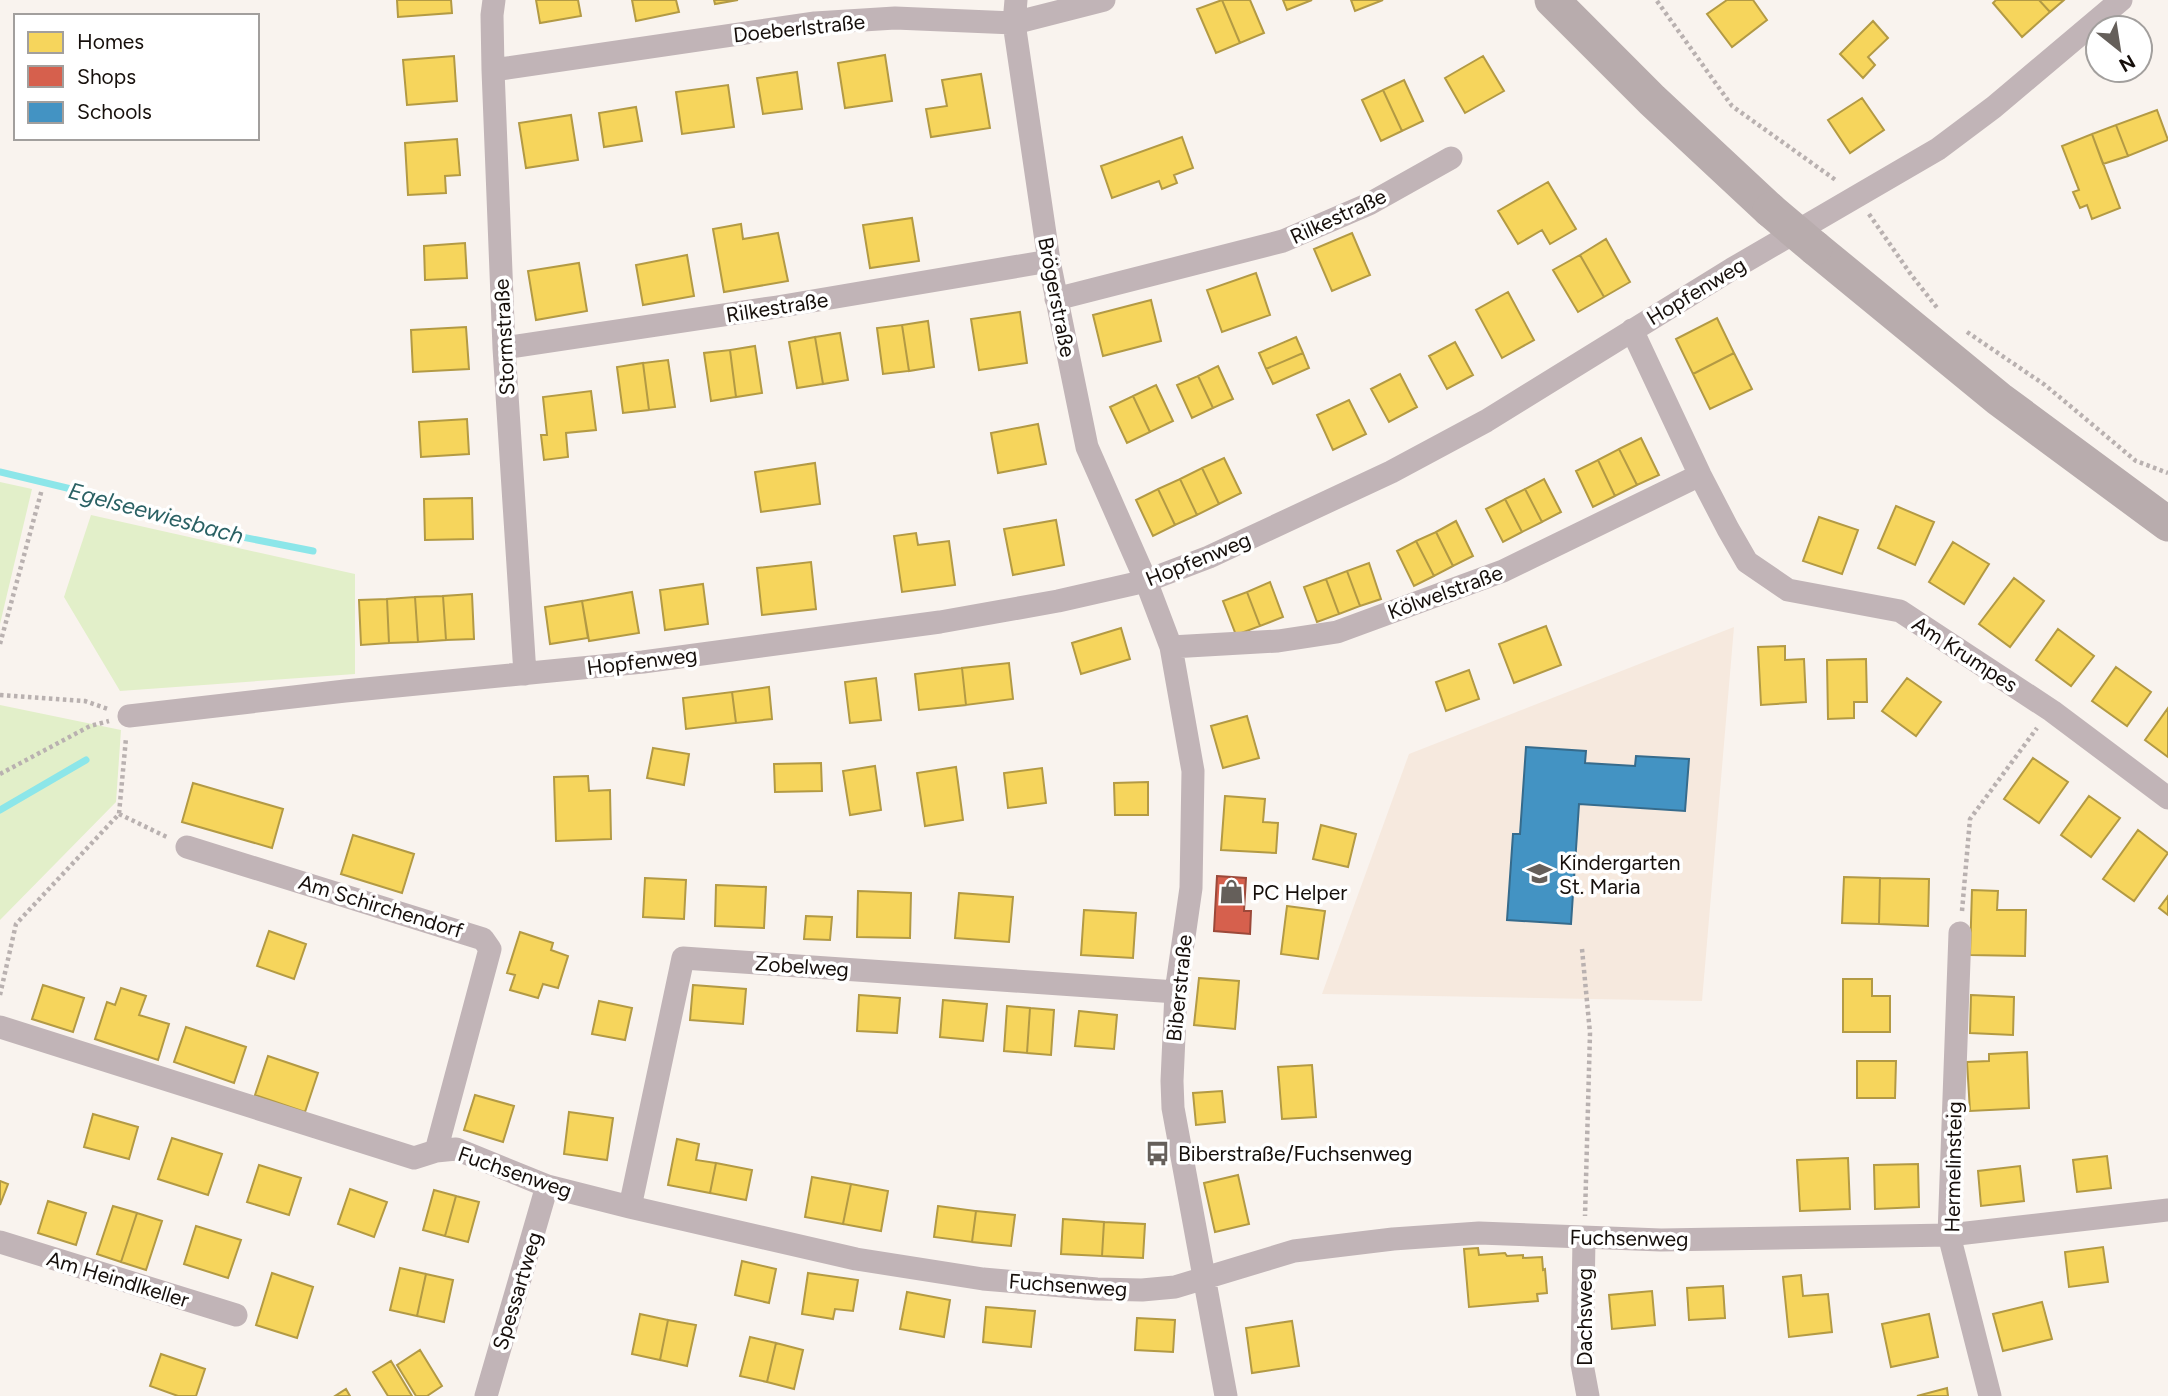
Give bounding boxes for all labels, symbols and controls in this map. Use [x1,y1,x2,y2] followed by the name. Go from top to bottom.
[732,9,866,47] street label: Doeberlstraße
[14,14,259,140] legend
[2084,14,2154,84] north arrow
[77,29,144,54] text: Homes
[2115,50,2139,77] text: N
[77,64,136,89] text: Shops
[77,99,152,124] text: Schools
[1286,183,1390,249] street label: Rilkestraße
[1033,235,1081,359] street label: Brögerstraße
[1642,252,1750,330] street label: Hopfenweg
[488,278,520,396] street label: Stormstraße
[724,287,830,327] street label: Rilkestraße
[65,476,247,550] water label: Egelseewiesbach
[1142,527,1254,591] street label: Hopfenweg
[1384,560,1506,624] street label: Kölwelstraße
[1908,611,2022,697] street label: Am Krumpes
[585,642,699,680] street label: Hopfenweg
[1559,850,1680,899] place label: Kindergarten St. Maria
[1525,860,1553,888] school or university icon: Kindergarten St. Maria
[296,869,467,943] street label: Am Schirchendorf
[1218,878,1246,906] shop icon: PC Helper
[1252,880,1347,905] place label: PC Helper
[1161,933,1197,1043] street label: Biberstraße
[754,950,850,982] street label: Zobelweg
[1939,1101,1967,1233] street label: Hermelinsteig
[1144,1139,1172,1167] bus stop icon: Biberstraße/Fuchsenweg
[455,1141,575,1203] street label: Fuchsenweg
[1178,1141,1412,1166] place label: Biberstraße/Fuchsenweg
[1569,1224,1689,1252] street label: Fuchsenweg
[487,1229,547,1353] street label: Spessartweg
[44,1246,192,1312] street label: Am Heindlkeller
[1008,1268,1128,1302] street label: Fuchsenweg
[1572,1268,1597,1366] street label: Dachsweg

